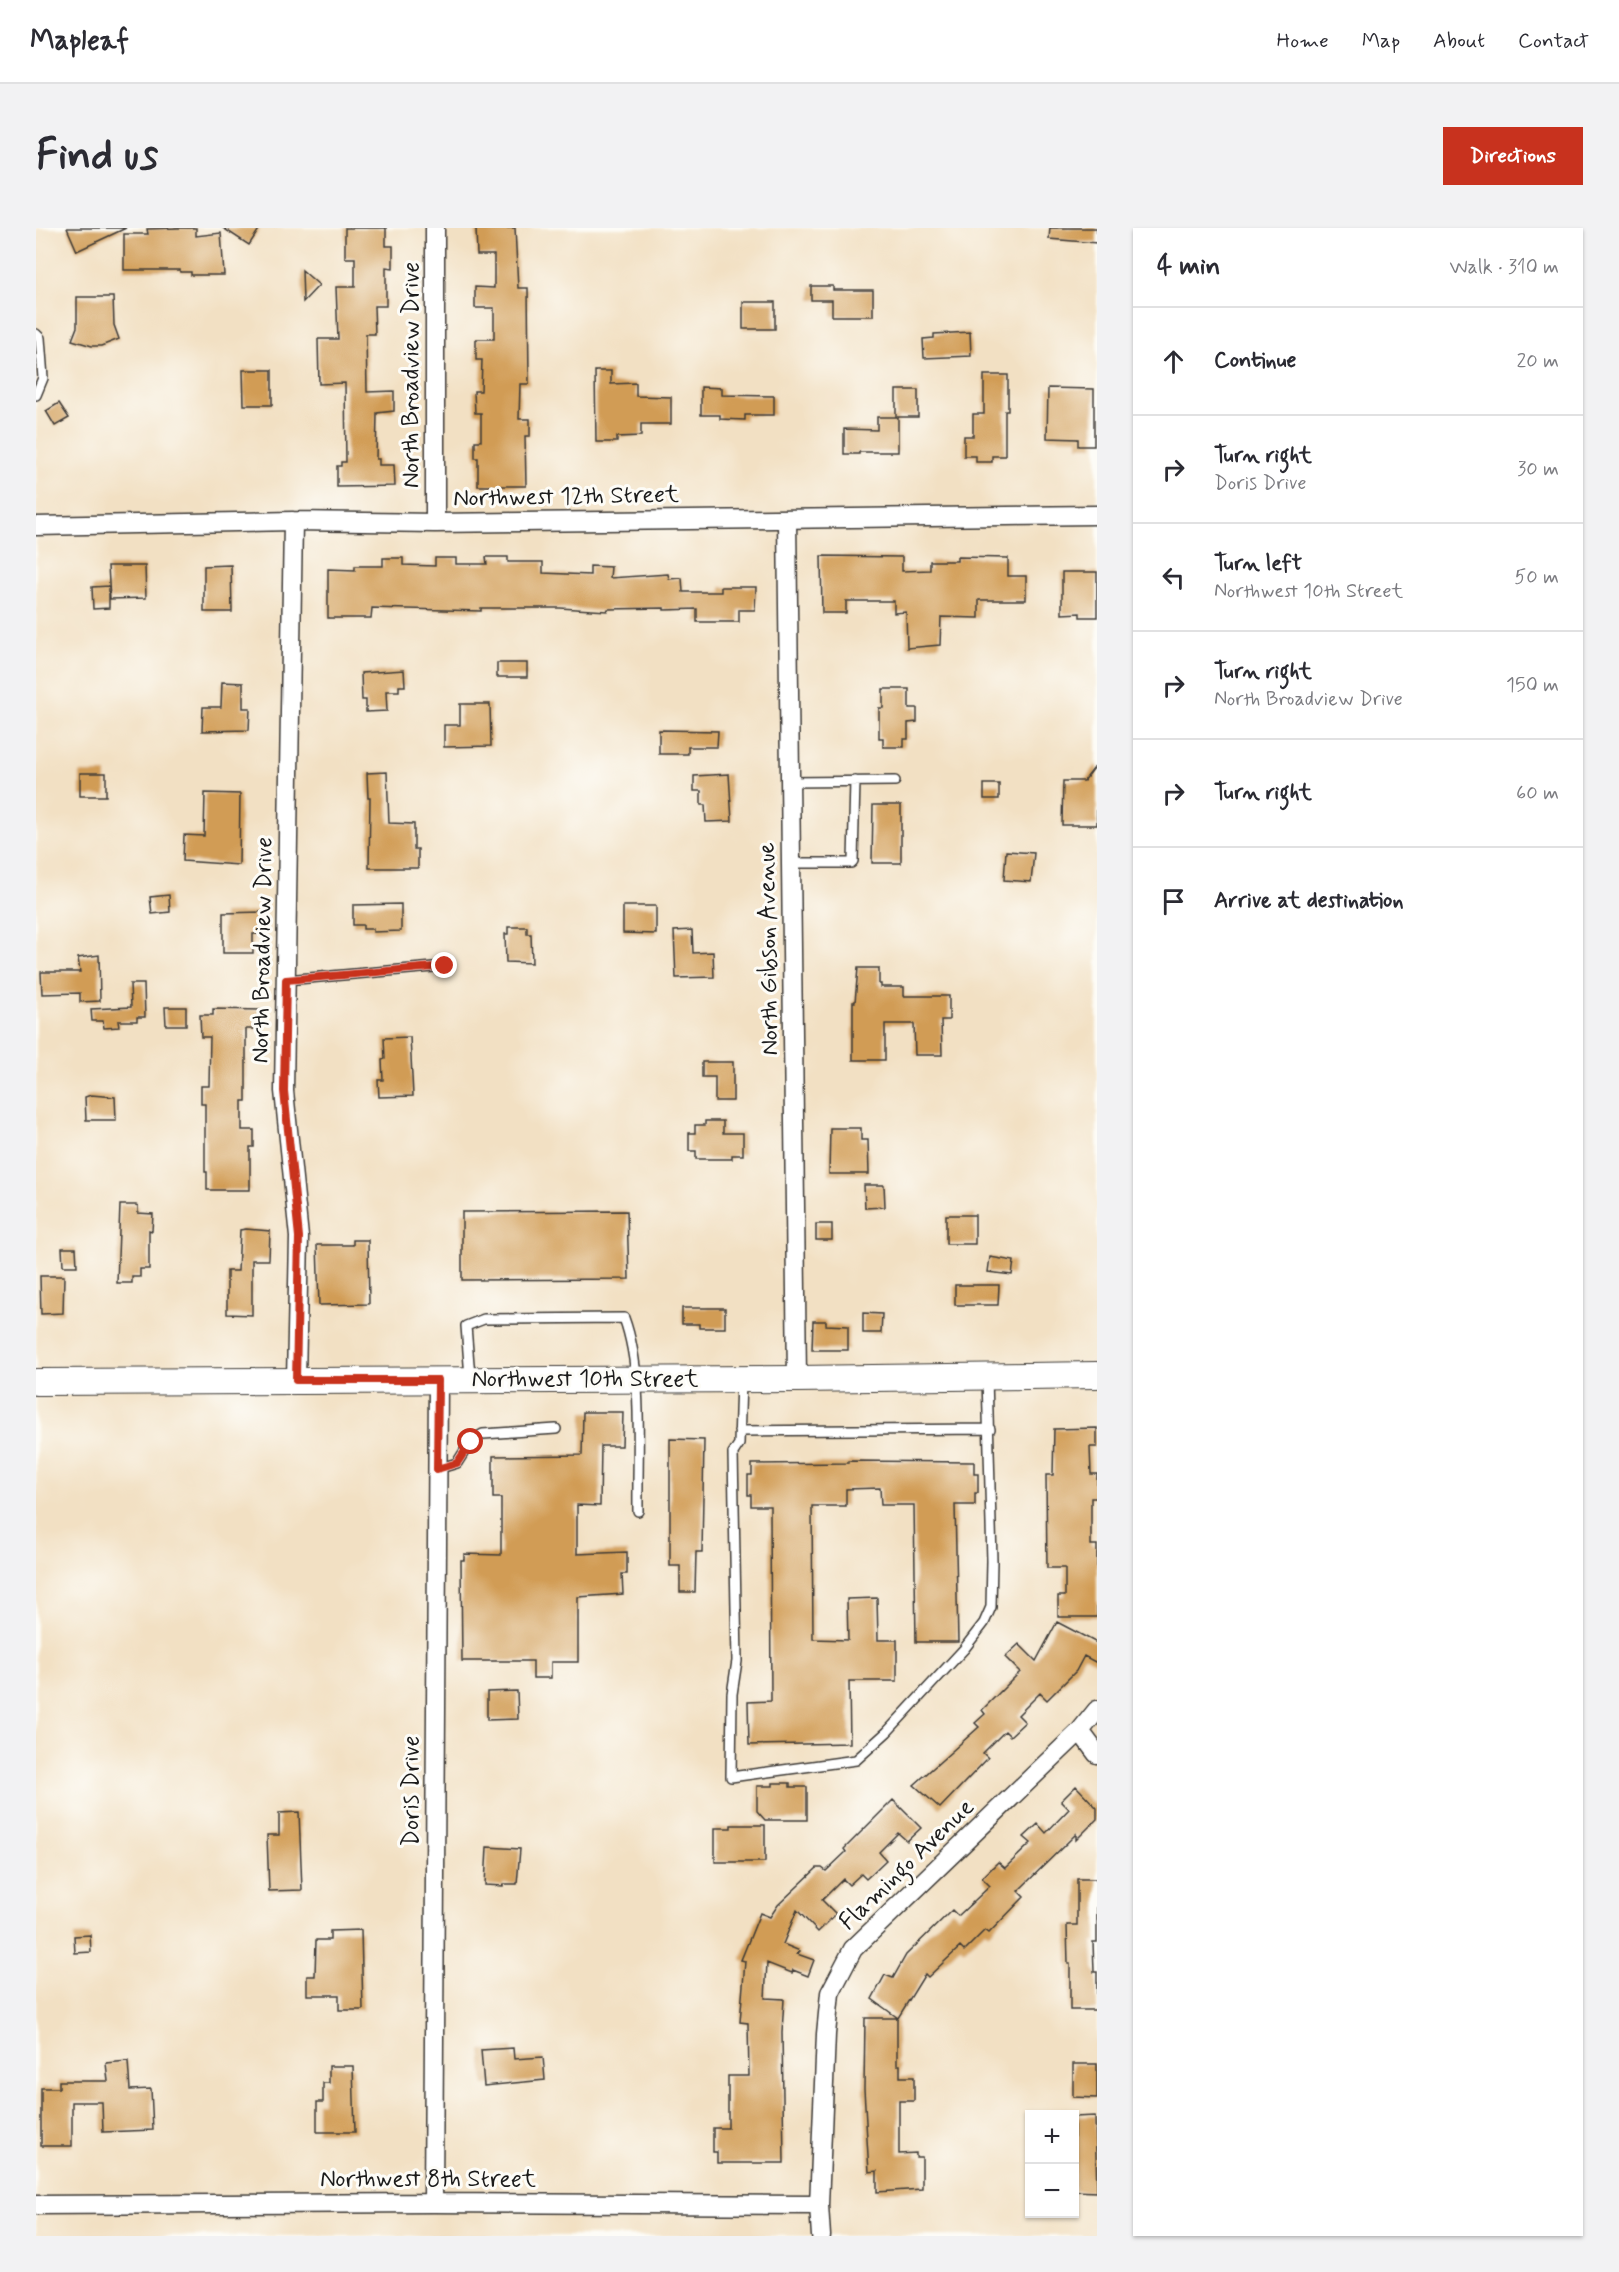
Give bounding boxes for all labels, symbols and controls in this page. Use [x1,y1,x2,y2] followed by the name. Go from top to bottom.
[30,23,129,60] text: Mapleaf
[1277,27,1329,55] text: Home
[1362,27,1400,55] text: Map
[1433,27,1485,55] text: About
[1518,27,1589,55] text: Contact
[1443,127,1583,185] button: Directions
[36,129,158,184] text: Find us
[1157,250,1220,284] text: 4 min
[1449,254,1559,281] text: Walk · 310 m
[396,262,427,488] street label: North Broadview Drive
[1157,345,1190,378] icon: ahead
[1214,347,1296,375] text: Continue
[1516,348,1559,375] text: 20 m
[1214,442,1312,470] text: Turn right
[1157,453,1190,486] icon: right
[1517,456,1559,483] text: 30 m
[1214,470,1307,497] text: Doris Drive
[453,480,679,514] street label: Northwest 12th Street
[1214,550,1302,578] text: Turn left
[1157,561,1190,594] icon: left
[1514,564,1559,591] text: 50 m
[1214,578,1403,605] text: Northwest 10th Street
[1214,658,1312,686] text: Turn right
[1157,669,1190,702] icon: right
[1506,672,1559,699] text: 150 m
[1214,686,1403,713] text: North Broadview Drive
[1157,777,1190,810] icon: right
[1214,779,1312,807] text: Turn right
[1516,780,1559,807] text: 60 m
[246,836,280,1064] street label: North Broadview Drive
[752,842,786,1056] street label: North Gibson Avenue
[1157,885,1190,918] icon: arrive
[1214,887,1404,915] text: Arrive at destination
[431,952,457,978] route end
[471,1364,699,1395] street label: Northwest 10th Street
[457,1428,483,1454] route start
[396,1735,427,1847] street label: Doris Drive
[833,1792,983,1940] street label: Flamingo Avenue
[1025,2110,1079,2218] map controls
[1025,2110,1079,2164] button: +
[320,2164,536,2195] street label: Northwest 8th Street
[1025,2164,1079,2218] button: −

